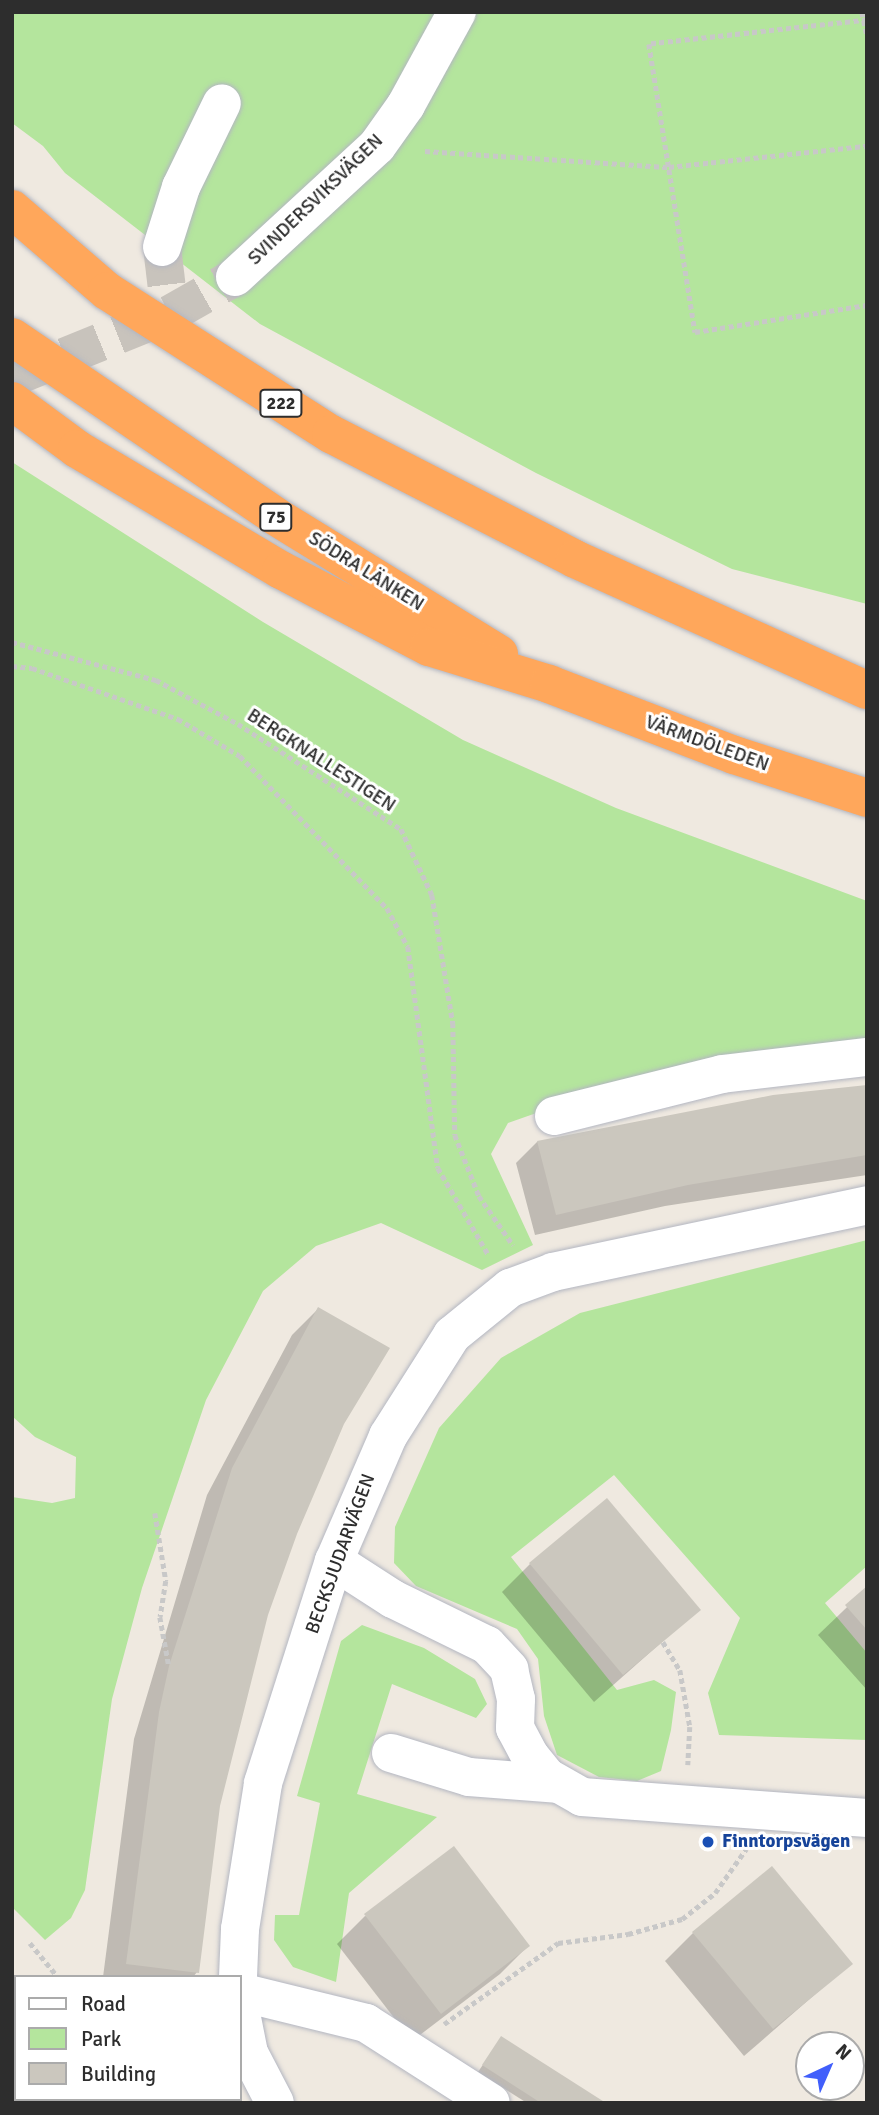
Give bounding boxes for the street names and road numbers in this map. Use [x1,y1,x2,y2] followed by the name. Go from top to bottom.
[244,130,388,270] street label: SVINDERSVIKSVÄGEN
[258,388,304,418] road number: 222
[258,503,294,532] road number: 75
[304,527,428,617] street label: SÖDRA LÄNKEN
[242,704,400,818] street label: BERGKNALLESTIGEN
[642,711,772,777] street label: VÄRMDÖLEDEN
[301,1471,381,1637] street label: BECKSJUDARVÄGEN

